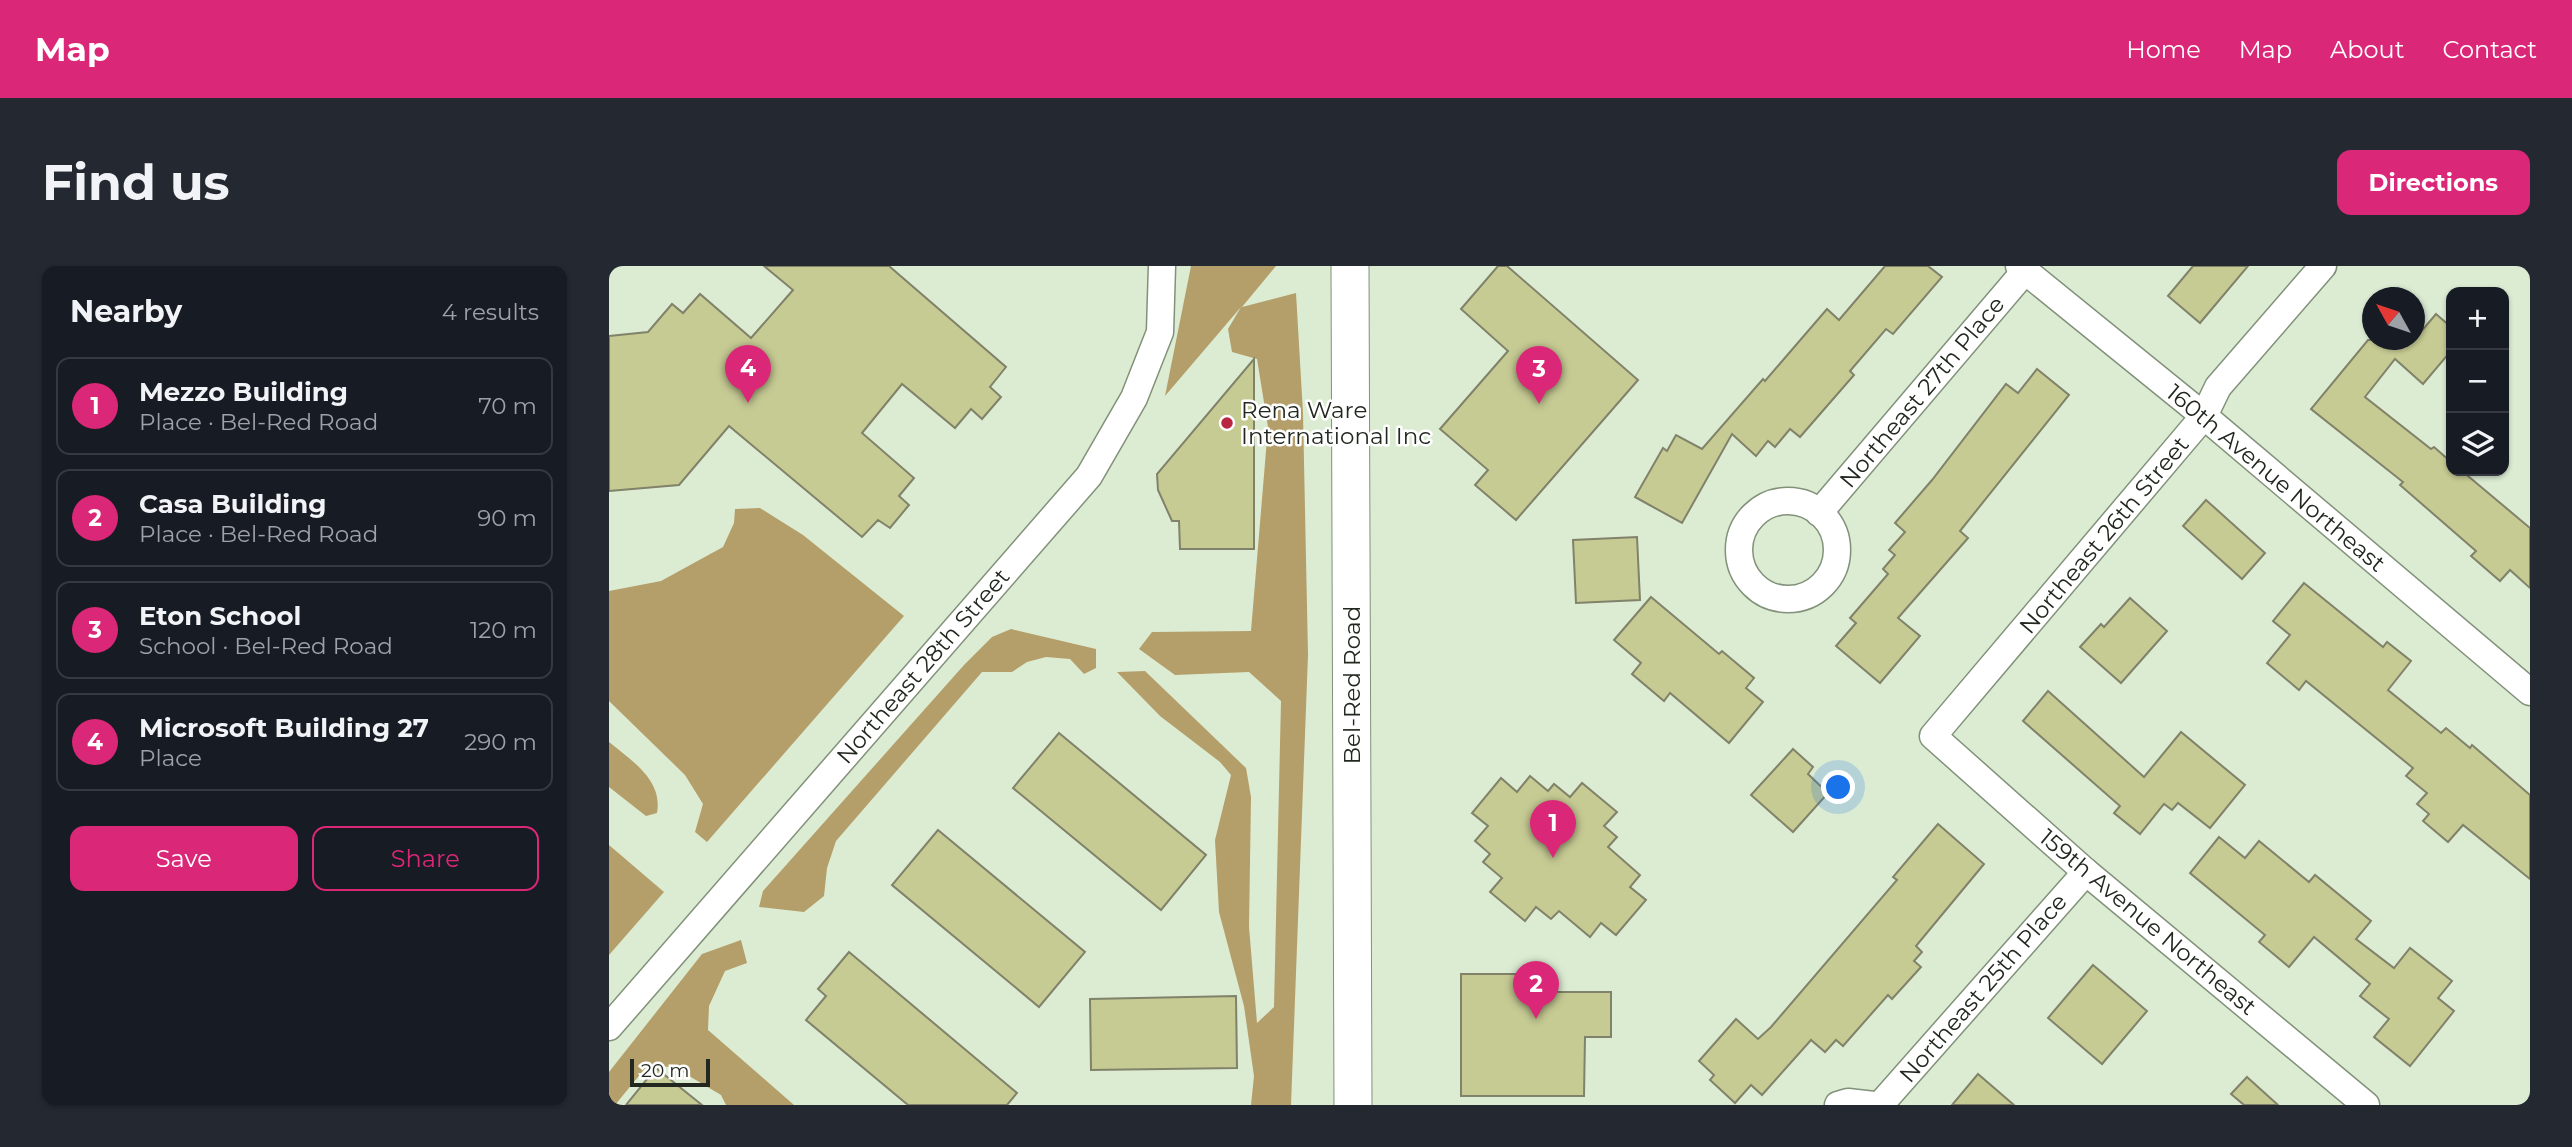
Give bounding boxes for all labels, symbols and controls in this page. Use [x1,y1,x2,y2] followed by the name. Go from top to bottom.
[35,29,110,69] text: Map
[2126,35,2201,64] text: Home
[2239,35,2292,64] text: Map
[2330,35,2404,64] text: About
[2442,35,2537,64] text: Contact
[2337,150,2530,215] button: Directions
[42,153,230,212] text: Find us
[2362,287,2425,350] north arrow
[2446,287,2509,476] map controls
[2446,287,2509,350] button: +
[1834,291,2010,493] street label: Northeast 27th Place
[70,293,182,330] text: Nearby
[442,298,539,326] text: 4 results
[725,345,771,403] pin: 4
[1516,346,1562,404] pin: 3
[2446,350,2509,413] button: −
[139,376,348,408] text: Mezzo Building
[2161,378,2391,578] street label: 160th Avenue Northeast
[90,392,100,420] text: 1
[478,392,537,420] text: 70 m
[1241,396,1431,450] place label: Rena Ware International Inc
[139,408,378,436] text: Place · Bel-Red Road
[2446,413,2509,476] button: layers
[1219,415,1235,431] marker: Rena Ware International Inc
[2013,431,2195,639] street label: Northeast 26th Street
[139,488,326,520] text: Casa Building
[88,504,102,532] text: 2
[477,504,537,532] text: 90 m
[139,520,378,548] text: Place · Bel-Red Road
[831,563,1015,769] street label: Northeast 28th Street
[139,600,301,632] text: Eton School
[1338,606,1366,764] street label: Bel-Red Road
[88,616,102,644] text: 3
[470,616,537,644] text: 120 m
[139,632,393,660] text: School · Bel-Red Road
[139,712,429,744] text: Microsoft Building 27
[87,728,103,756] text: 4
[464,728,537,756] text: 290 m
[139,744,202,772] text: Place
[1821,770,1855,804] your location
[1530,800,1576,858] pin: 1
[2034,823,2262,1021] street label: 159th Avenue Northeast
[70,826,298,891] button: Save
[312,826,539,891] button: Share
[1893,888,2073,1088] street label: Northeast 25th Place
[1513,961,1559,1019] pin: 2
[630,1056,711,1088] scale bar
[641,1059,689,1082] text: 20 m

